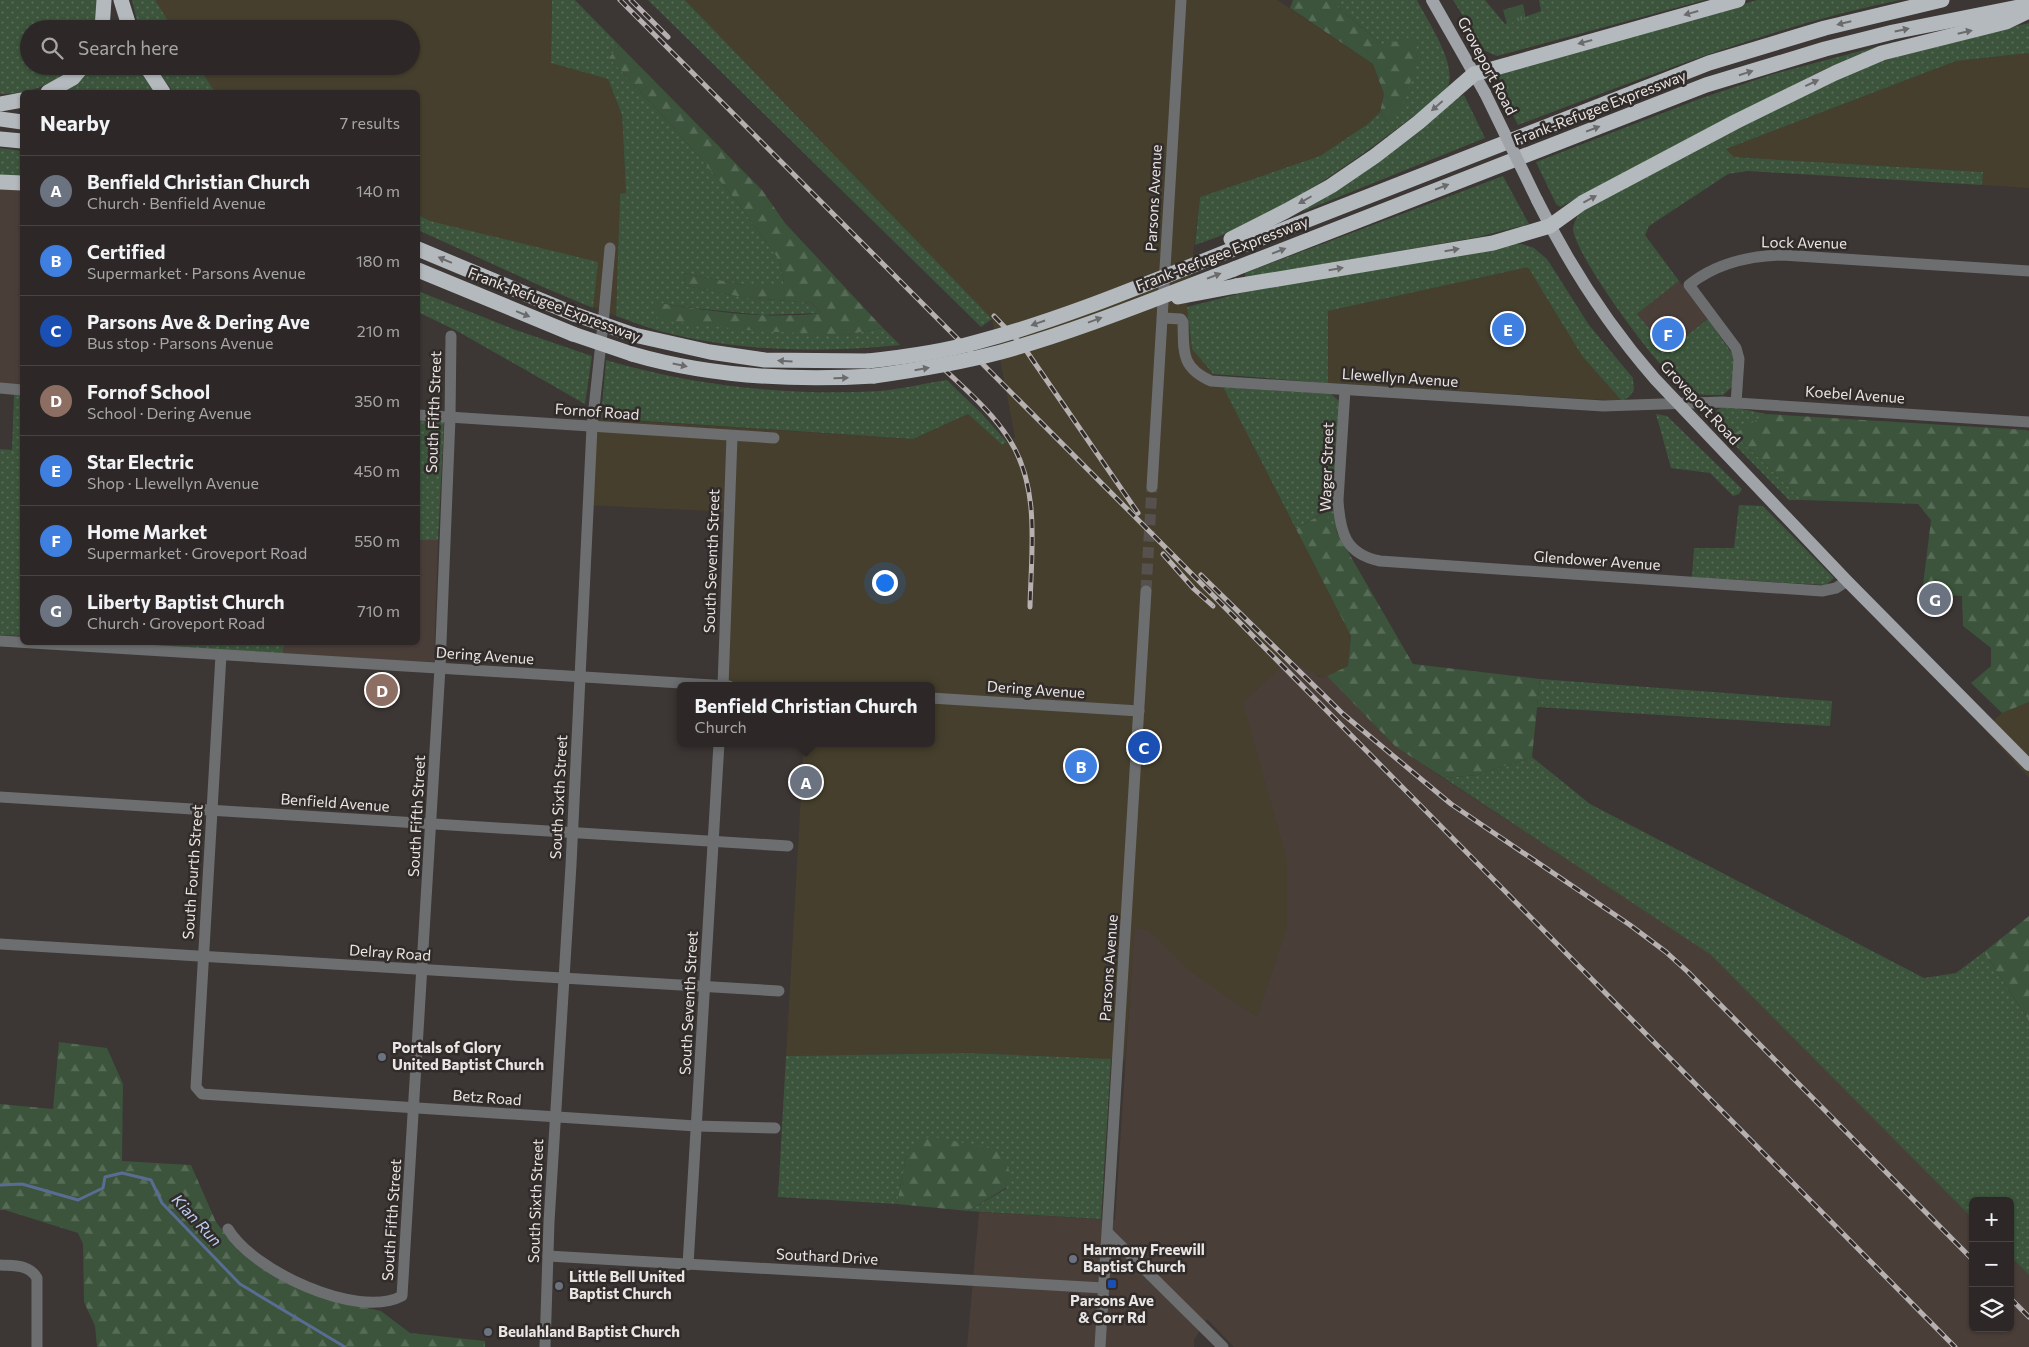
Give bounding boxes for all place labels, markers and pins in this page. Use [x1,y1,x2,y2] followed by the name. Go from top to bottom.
[1492,310,1524,348] pin: E
[1652,315,1684,353] pin: F
[1919,580,1951,618] pin: G
[366,671,398,709] pin: D
[1128,728,1160,766] pin: C
[1065,747,1097,785] pin: B
[790,763,822,801] pin: A
[392,1038,544,1073] place label: Portals of Glory United Baptist Church
[376,1051,388,1063] marker: Portals of Glory United Baptist Church
[1083,1240,1205,1275] place label: Harmony Freewill Baptist Church
[1067,1253,1079,1265] marker: Harmony Freewill Baptist Church
[569,1267,685,1302] place label: Little Bell United Baptist Church
[1106,1278,1118,1290] marker: Parsons Ave & Corr Rd
[553,1280,565,1292] marker: Little Bell United Baptist Church
[1070,1291,1154,1326] place label: Parsons Ave & Corr Rd
[498,1322,680,1340] place label: Beulahland Baptist Church
[482,1326,494,1338] marker: Beulahland Baptist Church

